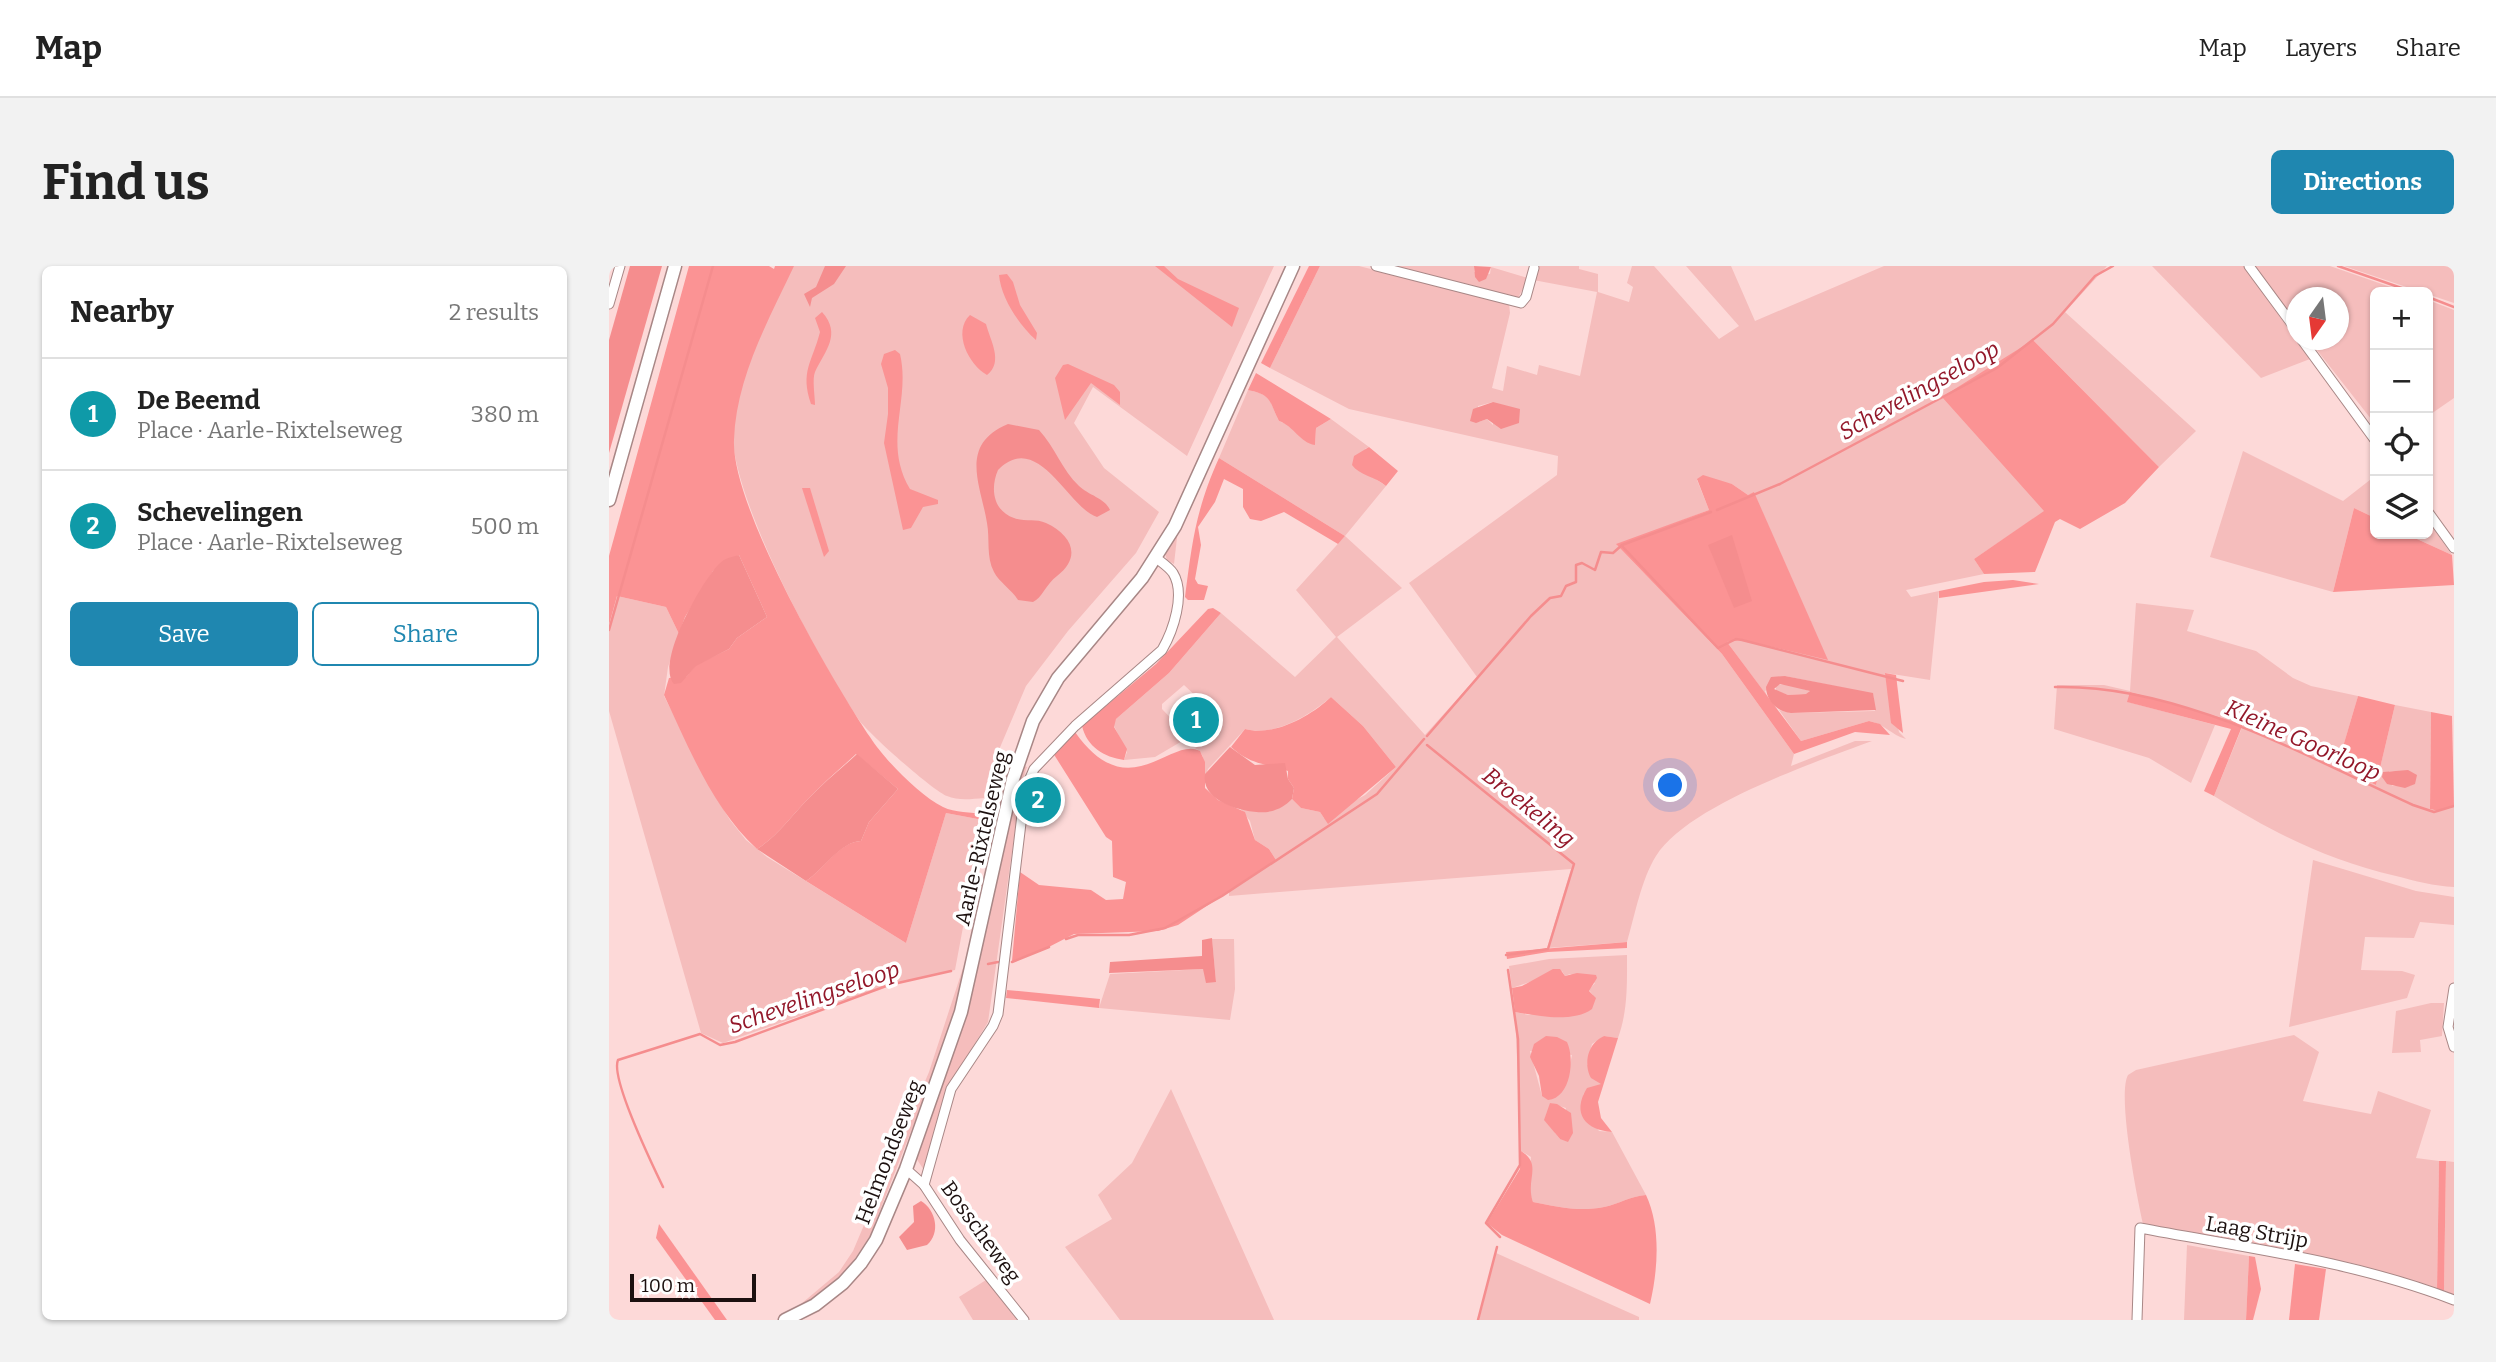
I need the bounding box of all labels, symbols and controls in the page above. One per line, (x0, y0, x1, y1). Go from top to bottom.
text: Map (35, 28, 102, 68)
text: Map (2199, 34, 2247, 62)
text: Layers (2285, 34, 2357, 62)
text: Share (2395, 34, 2461, 62)
button: Directions (2271, 150, 2454, 214)
text: Find us (42, 153, 210, 212)
north arrow (2286, 287, 2349, 350)
map controls (2370, 287, 2433, 539)
button: + (2370, 287, 2433, 350)
text: Nearby (70, 294, 174, 330)
text: 2 results (449, 298, 539, 326)
water label: Schevelingseloop (1834, 334, 2004, 446)
button: − (2370, 350, 2433, 413)
text: De Beemd (137, 385, 260, 416)
text: 1 (88, 400, 98, 428)
text: 380 m (471, 400, 539, 428)
button: locate (2370, 413, 2433, 476)
text: Place · Aarle-Rixtelseweg (137, 416, 403, 444)
button: layers (2370, 476, 2433, 539)
text: Schevelingen (137, 497, 303, 528)
text: 2 (87, 512, 99, 540)
text: 500 m (471, 512, 539, 540)
text: Place · Aarle-Rixtelseweg (137, 528, 403, 556)
button: Save (70, 602, 298, 666)
button: Share (312, 602, 539, 666)
water label: Kleine Goorloop (2221, 693, 2385, 787)
pin: 1 (1173, 694, 1219, 746)
street label: Aarle-Rixtelseweg (949, 748, 1015, 928)
water label: Broekeling (1477, 761, 1581, 853)
your location (1653, 768, 1687, 802)
pin: 2 (1015, 774, 1061, 826)
water label: Schevelingseloop (725, 955, 903, 1039)
street label: Helmondseweg (850, 1076, 929, 1228)
street label: Bosscheweg (935, 1176, 1027, 1288)
street label: Laag Strijp (2204, 1210, 2310, 1254)
scale bar (630, 1271, 756, 1303)
text: 100 m (641, 1274, 695, 1297)

